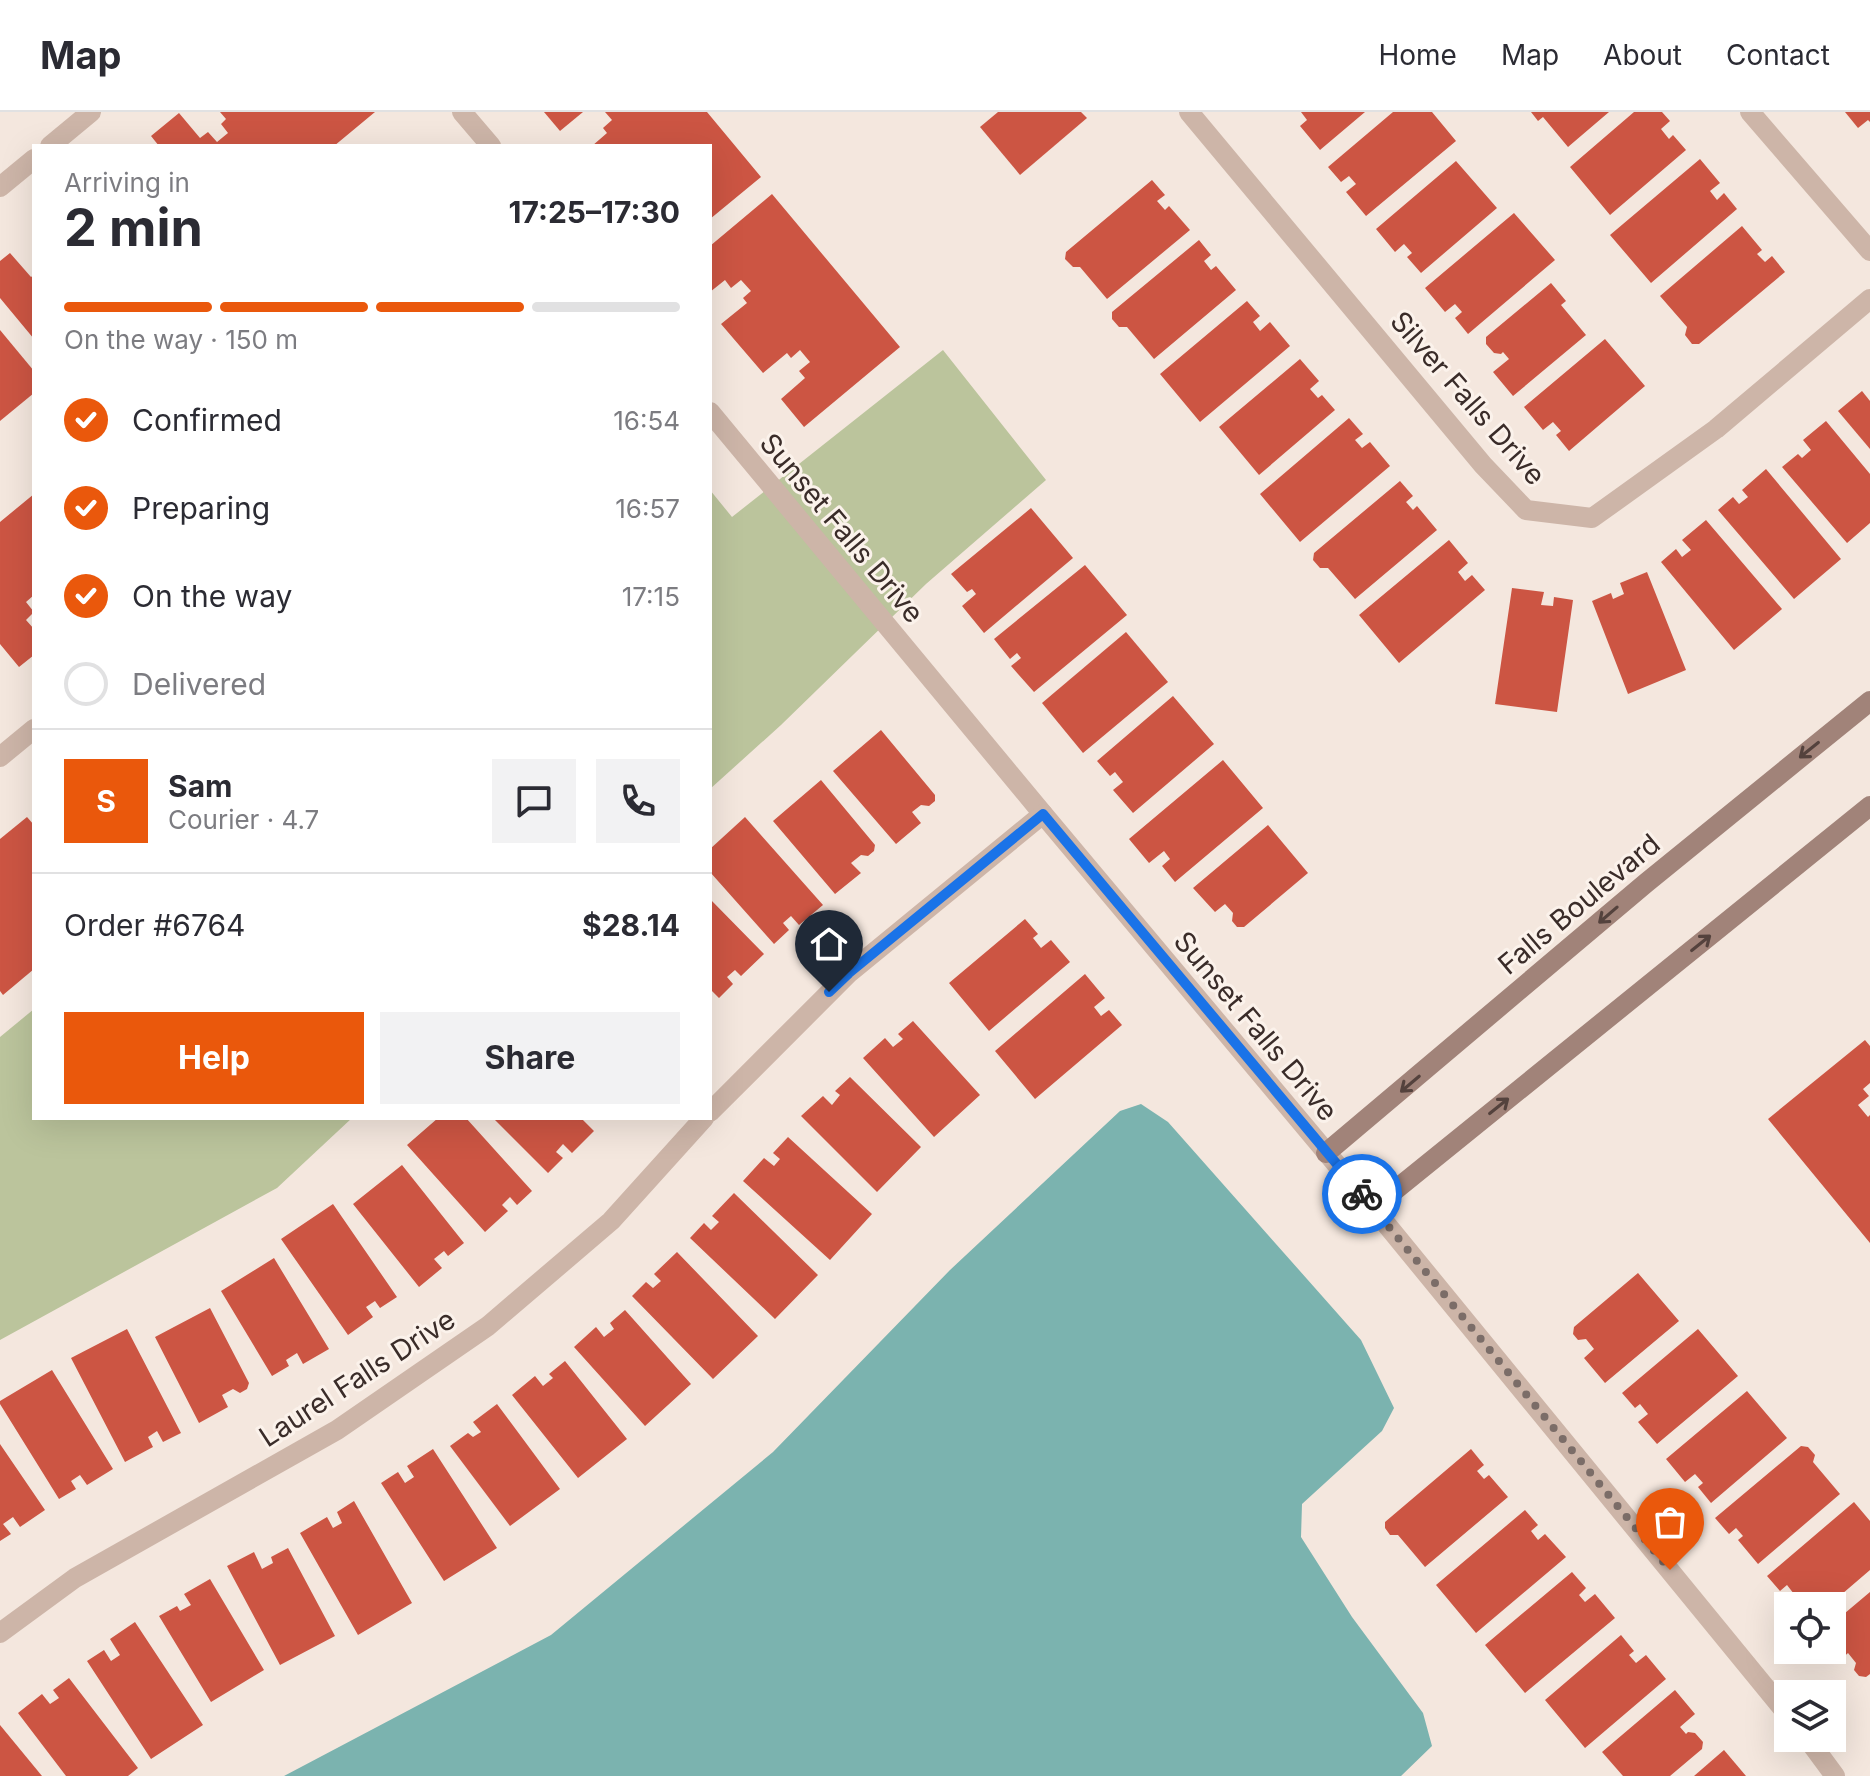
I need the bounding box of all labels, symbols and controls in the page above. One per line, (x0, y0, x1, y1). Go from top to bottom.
text: Map (40, 32, 121, 78)
text: Home (1378, 38, 1457, 72)
text: Map (1501, 38, 1559, 72)
text: About (1603, 38, 1682, 72)
text: Contact (1726, 38, 1830, 72)
text: Arriving in (64, 167, 190, 198)
text: 17:25–17:30 (509, 194, 680, 230)
text: 2 min (64, 196, 203, 259)
street label: Silver Falls Drive (1383, 304, 1553, 492)
text: On the way · 150 m (64, 324, 298, 355)
icon: check (64, 398, 108, 442)
text: Confirmed (132, 402, 282, 438)
text: 16:54 (613, 405, 680, 436)
street label: Sunset Falls Drive (753, 426, 931, 630)
icon: check (64, 486, 108, 530)
text: Preparing (132, 490, 270, 526)
text: 16:57 (615, 493, 680, 524)
icon: check (64, 574, 108, 618)
text: On the way (132, 578, 292, 614)
text: 17:15 (622, 581, 680, 612)
text: Delivered (132, 666, 266, 702)
one-way arrow (1799, 742, 1820, 759)
button: chat (492, 759, 576, 843)
button: phone (596, 759, 680, 843)
text: Sam (168, 768, 232, 804)
text: S (96, 783, 116, 819)
text: Courier · 4.7 (168, 804, 319, 835)
street label: Falls Boulevard (1491, 827, 1667, 981)
one-way arrow (1598, 906, 1619, 924)
text: Order #6764 (64, 907, 245, 943)
text: $28.14 (582, 907, 680, 943)
pin (795, 910, 863, 992)
icon: home (807, 922, 851, 966)
street label: Sunset Falls Drive (1167, 924, 1345, 1128)
one-way arrow (1691, 934, 1712, 952)
button: Help (64, 1012, 364, 1104)
button: Share (380, 1012, 680, 1104)
one-way arrow (1400, 1075, 1421, 1093)
one-way arrow (1488, 1097, 1509, 1115)
courier (1322, 1154, 1402, 1234)
icon: bike (1340, 1172, 1384, 1216)
street label: Laurel Falls Drive (253, 1302, 461, 1454)
pin (1636, 1488, 1704, 1570)
icon: bag (1648, 1500, 1692, 1544)
map controls (1774, 1592, 1846, 1752)
button: locate (1774, 1592, 1846, 1664)
button: layers (1774, 1680, 1846, 1752)

